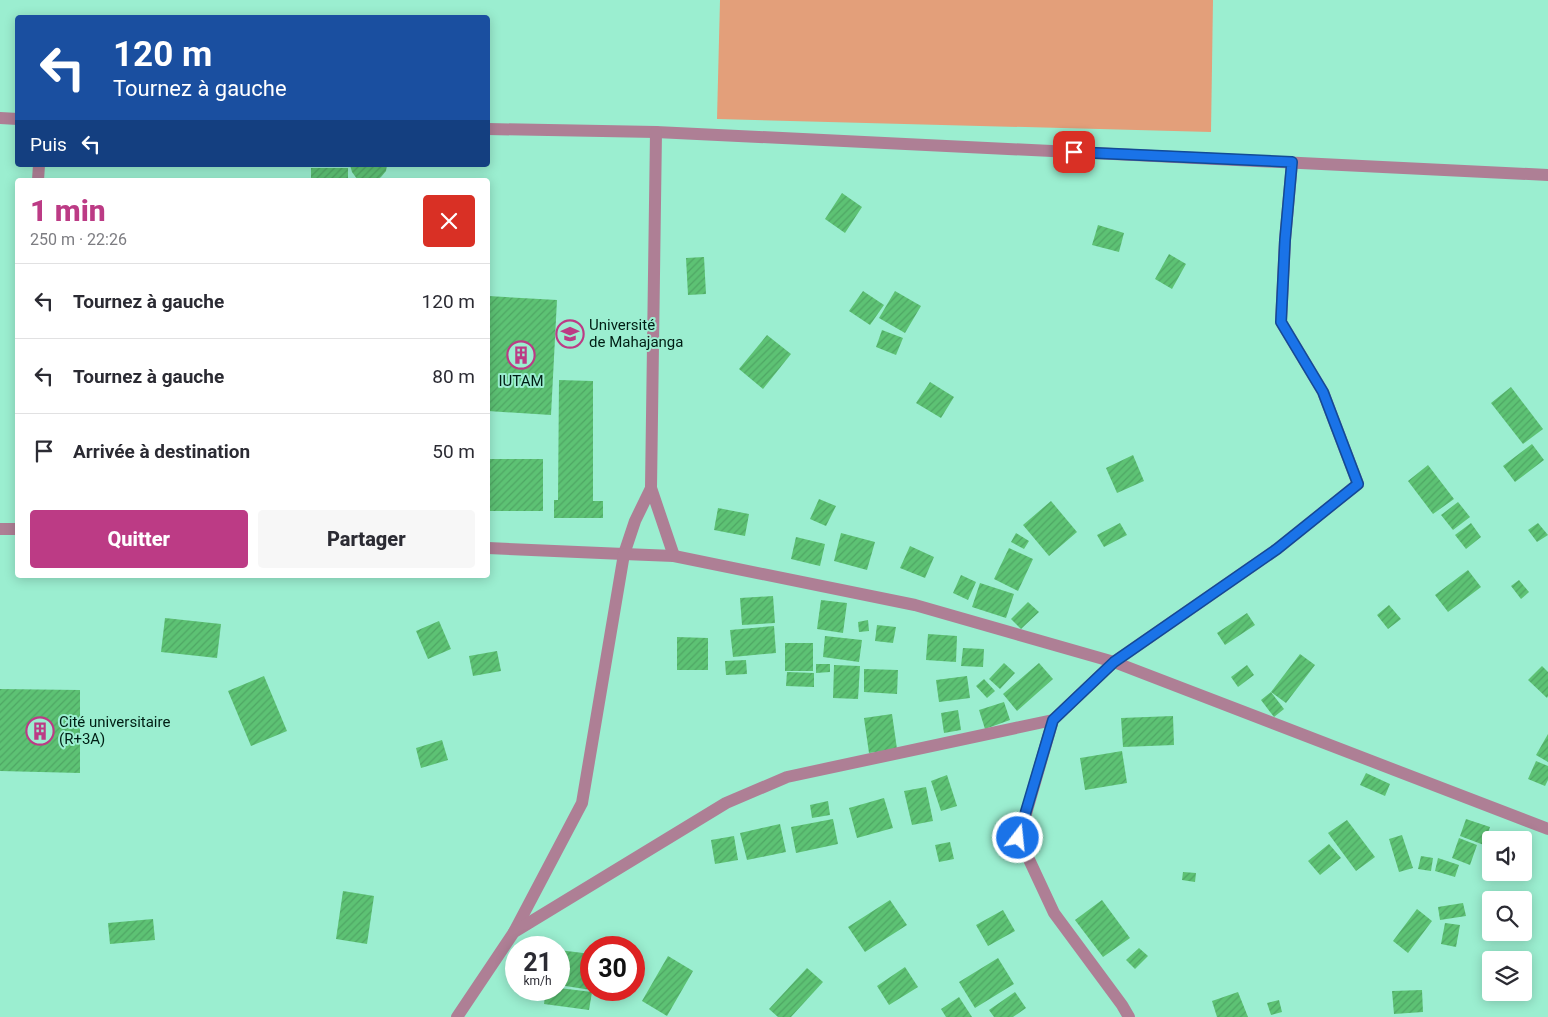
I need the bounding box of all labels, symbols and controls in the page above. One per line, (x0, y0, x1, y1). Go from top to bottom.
text: 120 m (113, 34, 212, 75)
icon: left (30, 35, 95, 100)
text: Tournez à gauche (113, 76, 287, 101)
icon: left (77, 130, 105, 158)
pin (1053, 131, 1095, 173)
text: Puis (30, 133, 67, 156)
icon: arrive (1060, 138, 1088, 166)
text: 1 min (30, 193, 106, 228)
button: close (423, 195, 475, 247)
text: 250 m · 22:26 (30, 230, 127, 249)
icon: left (30, 287, 58, 315)
text: Tournez à gauche (73, 290, 224, 313)
text: 120 m (422, 290, 475, 313)
place label: Université de Mahajanga (589, 316, 683, 351)
school or university icon: Université de Mahajanga (555, 319, 585, 349)
building icon: IUTAM (506, 340, 536, 370)
icon: left (30, 362, 58, 390)
text: Tournez à gauche (73, 365, 224, 388)
text: 80 m (432, 365, 475, 388)
place label: IUTAM (498, 372, 544, 390)
icon: arrive (30, 437, 58, 465)
text: Arrivée à destination (73, 440, 250, 463)
text: 50 m (432, 440, 475, 463)
button: Quitter (30, 510, 248, 568)
button: Partager (258, 510, 475, 568)
place label: Cité universitaire (R+3A) (59, 713, 170, 748)
building icon: Cité universitaire (R+3A) (25, 716, 55, 746)
position arrow (991, 811, 1043, 863)
map controls (1482, 831, 1532, 1001)
button: sound (1482, 831, 1532, 881)
button: search (1482, 891, 1532, 941)
speed limit sign: 30 (580, 936, 645, 1001)
text: 21 (523, 948, 552, 977)
button: layers (1482, 951, 1532, 1001)
text: km/h (523, 974, 552, 988)

